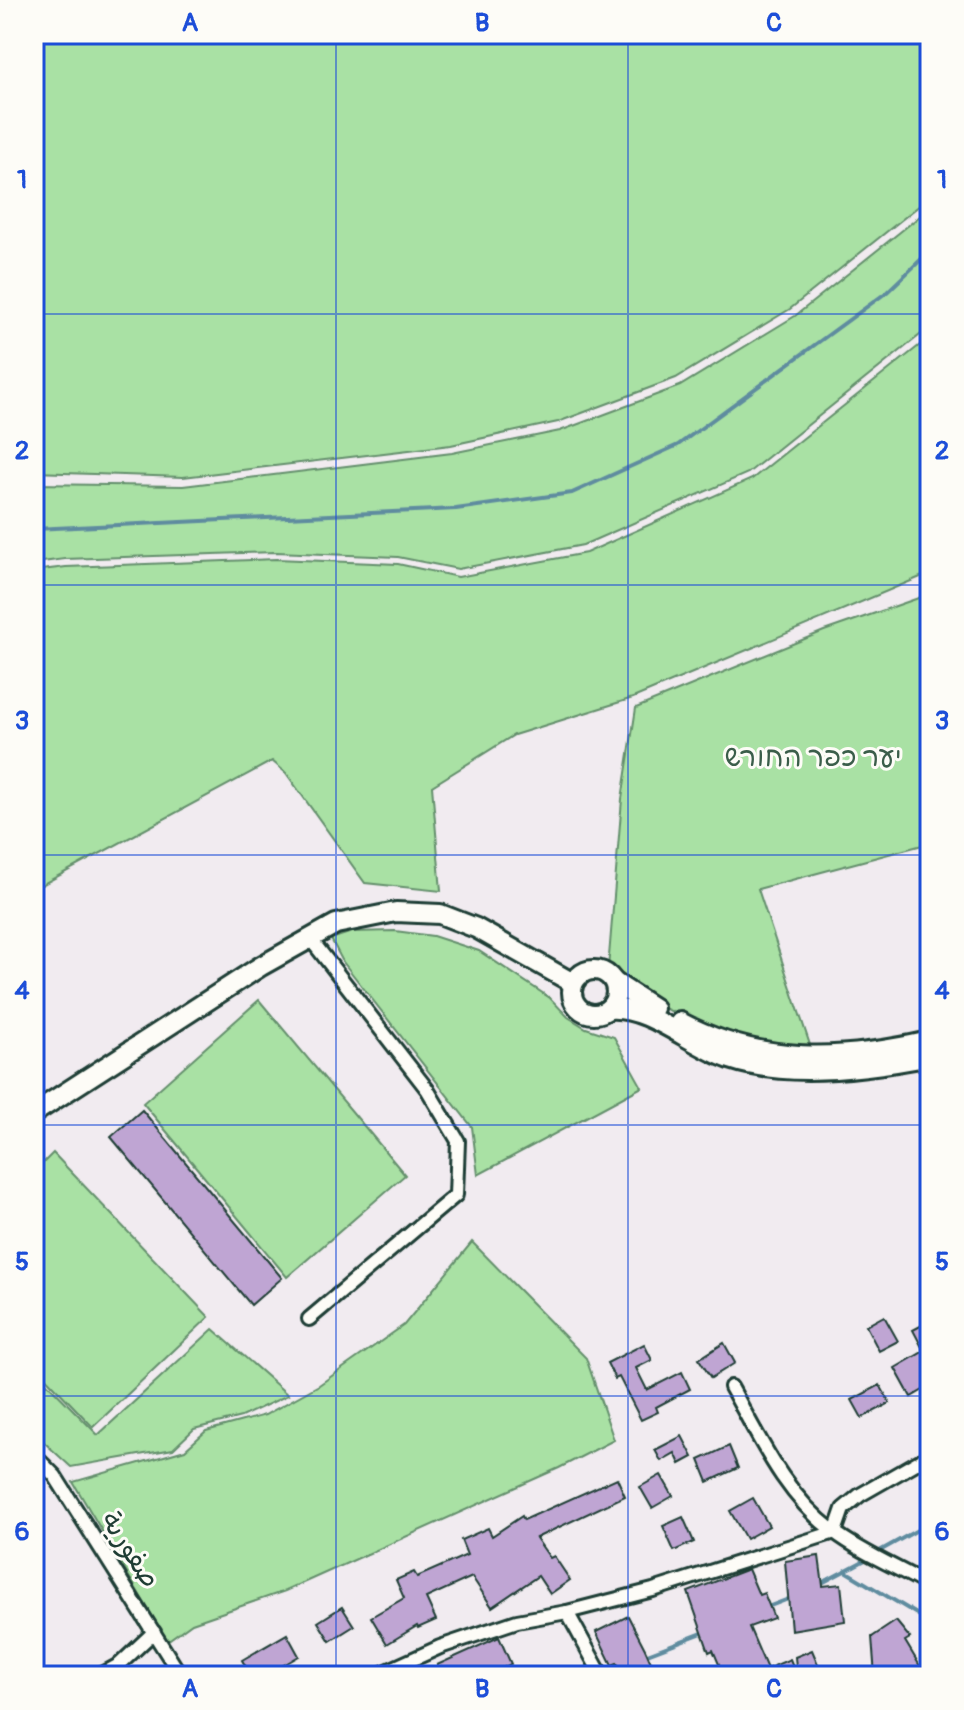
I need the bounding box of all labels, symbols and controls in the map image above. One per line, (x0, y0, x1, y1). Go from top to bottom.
text: A (182, 7, 199, 39)
text: B (475, 7, 489, 39)
text: C (766, 7, 782, 39)
text: 1 (17, 164, 27, 196)
text: 1 (937, 164, 947, 196)
text: 2 (15, 435, 29, 467)
text: 2 (935, 435, 949, 467)
text: 3 (15, 705, 29, 737)
text: 3 (935, 705, 949, 737)
park label: יער כפר החורש (724, 740, 902, 775)
text: 4 (14, 975, 30, 1007)
text: 4 (934, 975, 950, 1007)
text: 5 (15, 1246, 29, 1278)
text: 5 (935, 1246, 949, 1278)
street label: صفورية (92, 1505, 168, 1595)
text: 6 (14, 1516, 30, 1548)
text: 6 (934, 1516, 950, 1548)
text: A (182, 1673, 199, 1705)
text: B (475, 1673, 489, 1705)
text: C (766, 1673, 782, 1705)

